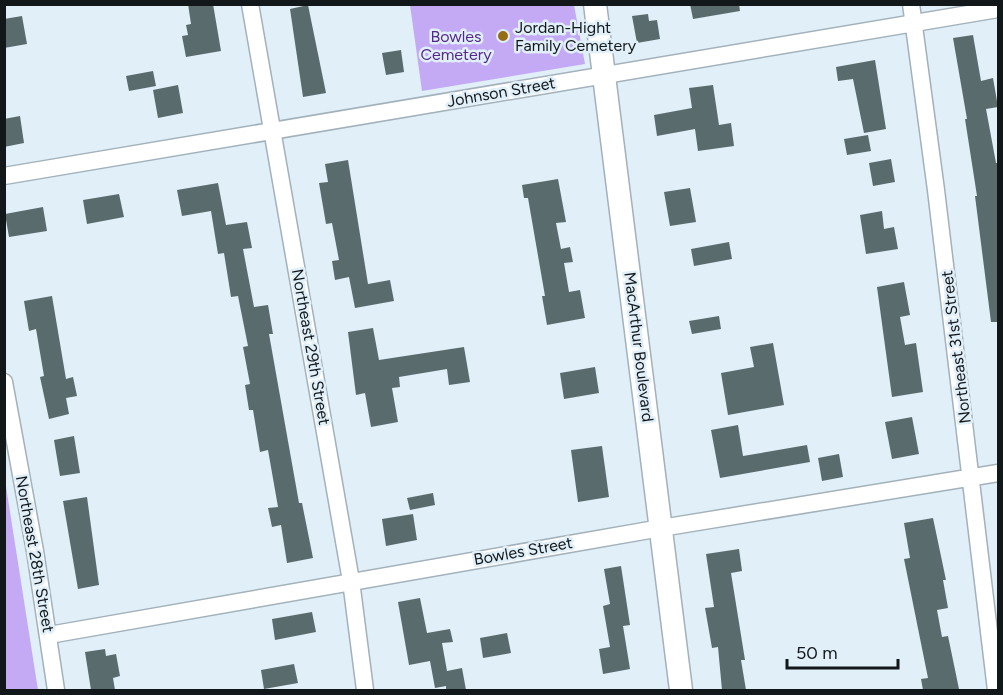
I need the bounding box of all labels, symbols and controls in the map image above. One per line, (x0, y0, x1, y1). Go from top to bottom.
place label: Jordan-Hight Family Cemetery (515, 18, 637, 55)
park label: Bowles Cemetery (420, 27, 492, 64)
marker: Jordan-Hight Family Cemetery (496, 29, 510, 43)
street label: Johnson Street (445, 73, 557, 111)
street label: Northeast 29th Street (288, 267, 334, 427)
street label: Northeast 31st Street (937, 269, 975, 425)
street label: MacArthur Boulevard (620, 271, 658, 423)
street label: Northeast 28th Street (12, 474, 58, 634)
street label: Bowles Street (472, 533, 574, 569)
scale bar (787, 632, 898, 670)
text: 50 m (796, 642, 838, 664)

